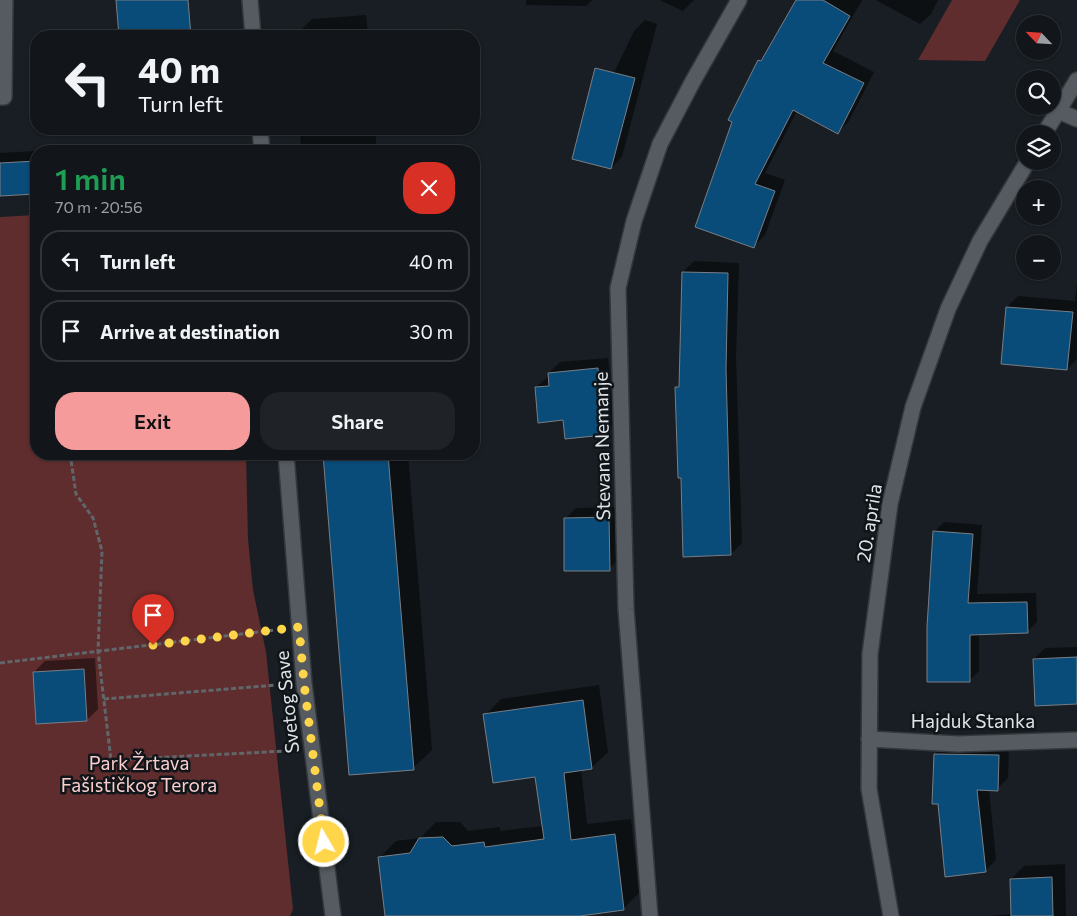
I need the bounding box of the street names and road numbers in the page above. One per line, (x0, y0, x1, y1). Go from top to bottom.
street label: Stevana Nemanje (589, 371, 614, 521)
street label: 20. aprila (851, 482, 886, 564)
street label: Svetog Save (270, 650, 303, 755)
street label: Hajduk Stanka (911, 709, 1035, 732)

